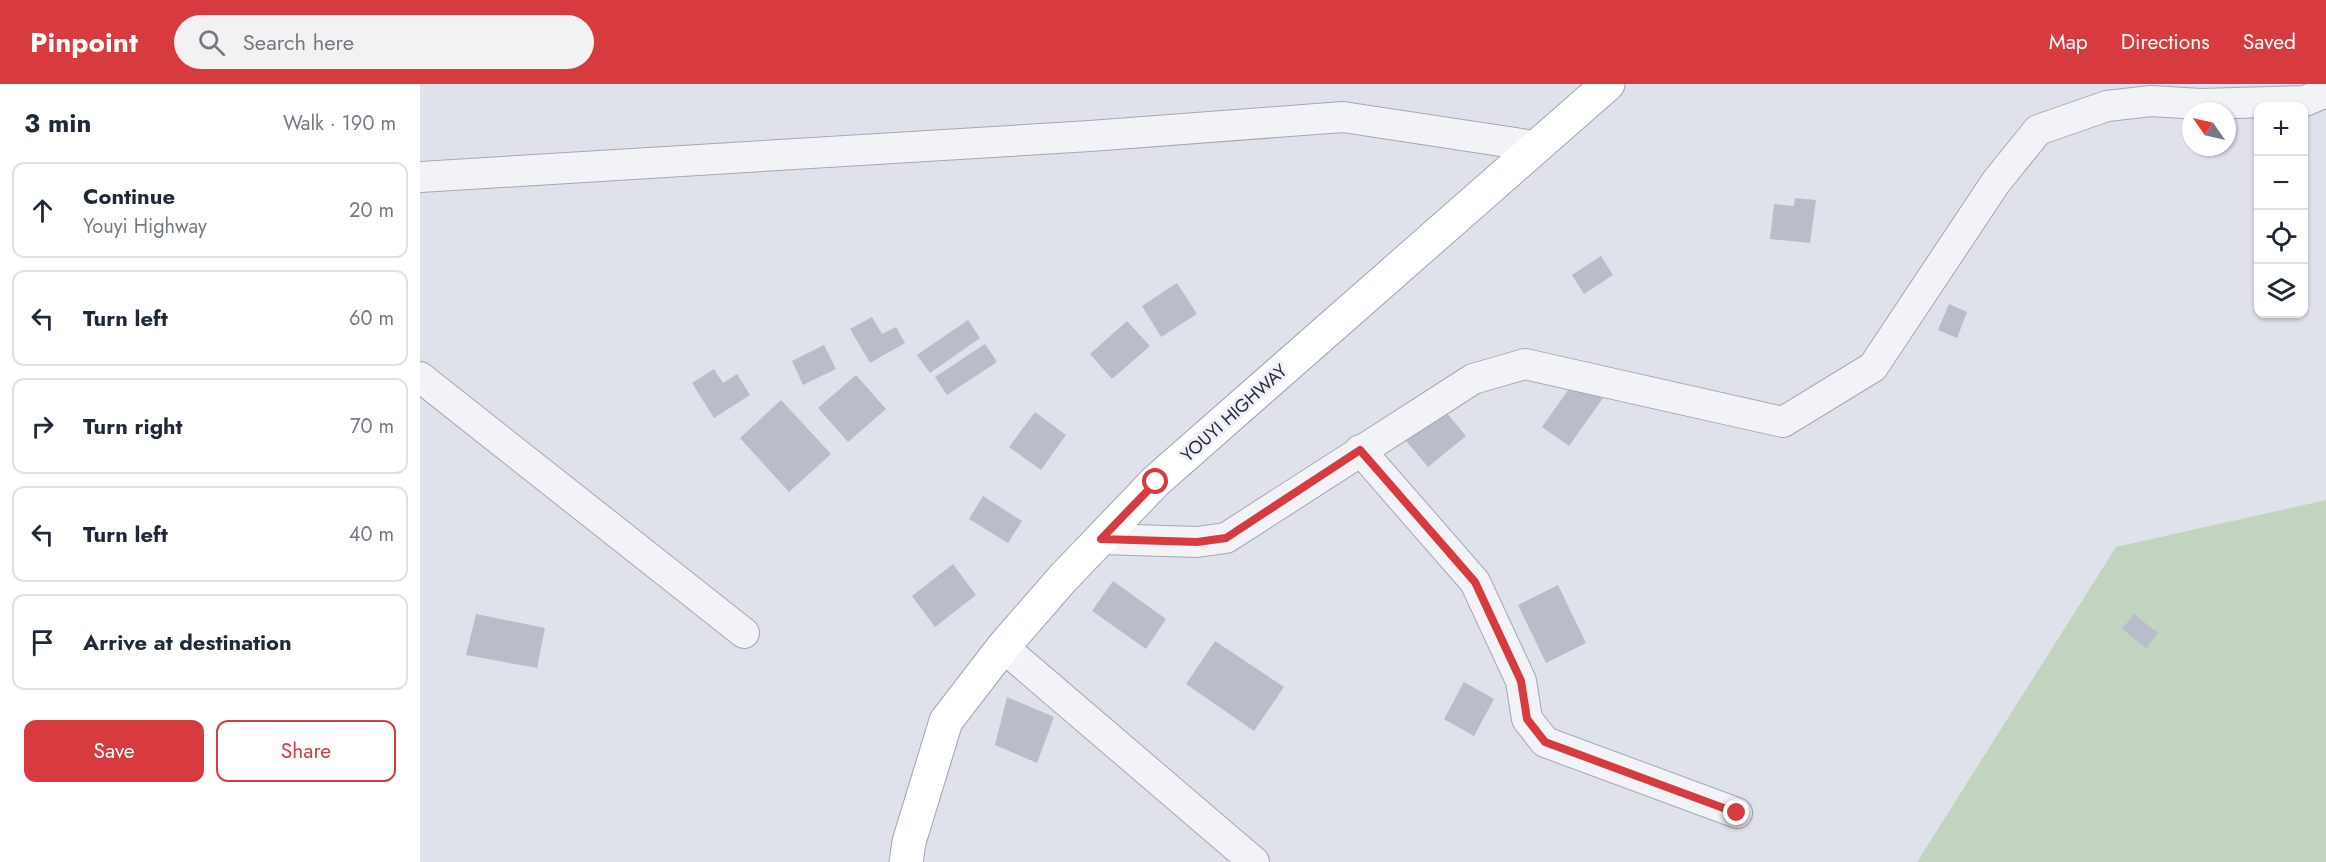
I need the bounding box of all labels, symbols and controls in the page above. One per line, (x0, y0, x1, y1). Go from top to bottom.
search box (174, 15, 594, 69)
text: Pinpoint (30, 22, 138, 63)
icon: search (195, 26, 228, 59)
text: Search here (243, 26, 354, 58)
text: Map (2049, 27, 2088, 57)
text: Directions (2121, 27, 2210, 57)
text: Saved (2243, 27, 2296, 57)
north arrow (2182, 102, 2236, 156)
map controls (2254, 102, 2308, 318)
button: + (2254, 102, 2308, 156)
text: 3 min (24, 104, 91, 142)
text: Walk · 190 m (283, 109, 396, 138)
button: − (2254, 156, 2308, 210)
text: Continue (83, 180, 175, 212)
icon: ahead (26, 194, 59, 227)
text: 20 m (349, 196, 394, 225)
button: locate (2254, 210, 2308, 264)
text: Youyi Highway (83, 212, 207, 241)
button: layers (2254, 264, 2308, 318)
icon: left (26, 302, 59, 335)
text: Turn left (83, 302, 168, 334)
text: 60 m (349, 304, 394, 333)
street label: YOUYI HIGHWAY (1175, 357, 1294, 468)
icon: right (26, 410, 59, 443)
text: Turn right (83, 410, 183, 442)
text: 70 m (350, 412, 394, 441)
route start (1142, 468, 1168, 494)
icon: left (26, 518, 59, 551)
text: Turn left (83, 518, 168, 550)
text: 40 m (349, 520, 394, 549)
icon: arrive (26, 626, 59, 659)
text: Arrive at destination (83, 626, 292, 658)
button: Save (24, 720, 204, 782)
button: Share (216, 720, 396, 782)
route end (1723, 799, 1749, 825)

